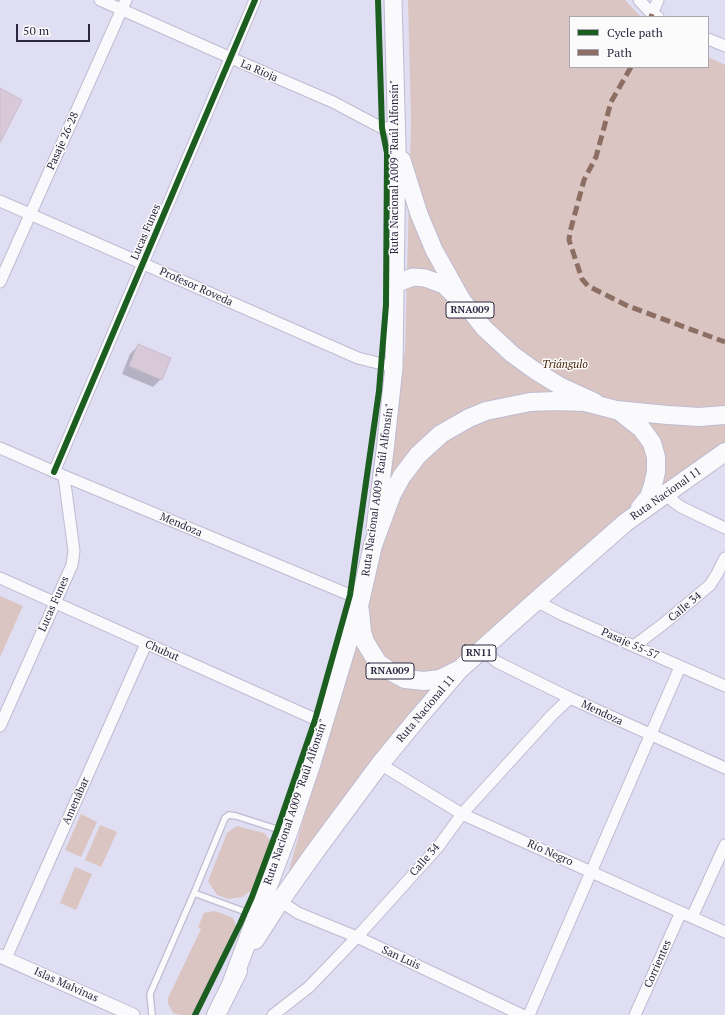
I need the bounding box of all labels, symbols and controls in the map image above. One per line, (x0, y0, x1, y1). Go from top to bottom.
scale bar (18, 16, 92, 42)
legend (569, 16, 709, 68)
text: 50 m (23, 23, 49, 38)
text: Cycle path (607, 25, 663, 40)
text: Path (607, 45, 632, 60)
street label: La Rioja (238, 57, 280, 85)
street label: Ruta Nacional A009 "Raúl Alfonsín" (388, 80, 402, 254)
street label: Pasaje 26-28 (44, 110, 82, 172)
street label: Lucas Funes (128, 202, 164, 262)
street label: Profesor Roveda (157, 265, 235, 309)
road number: RNA009 (446, 302, 494, 318)
park label: Triángulo (542, 358, 588, 372)
street label: Ruta Nacional A009 "Raúl Alfonsín" (359, 403, 397, 577)
street label: Ruta Nacional 11 (628, 465, 704, 523)
street label: Mendoza (158, 510, 204, 540)
street label: Lucas Funes (36, 574, 72, 634)
street label: Calle 34 (666, 589, 704, 625)
street label: Pasaje 55-57 (599, 625, 661, 663)
street label: Chubut (143, 638, 181, 664)
road number: RN11 (462, 645, 496, 661)
road number: RNA009 (366, 663, 414, 679)
street label: Ruta Nacional 11 (394, 673, 458, 745)
street label: Mendoza (579, 698, 625, 728)
street label: Ruta Nacional A009 "Raúl Alfonsín" (261, 717, 331, 887)
street label: Amenábar (60, 775, 92, 827)
street label: Río Negro (525, 837, 575, 869)
street label: Calle 34 (407, 841, 443, 879)
street label: Corrientes (642, 938, 674, 990)
street label: San Luis (380, 943, 422, 973)
street label: Islas Malvinas (32, 965, 100, 1005)

